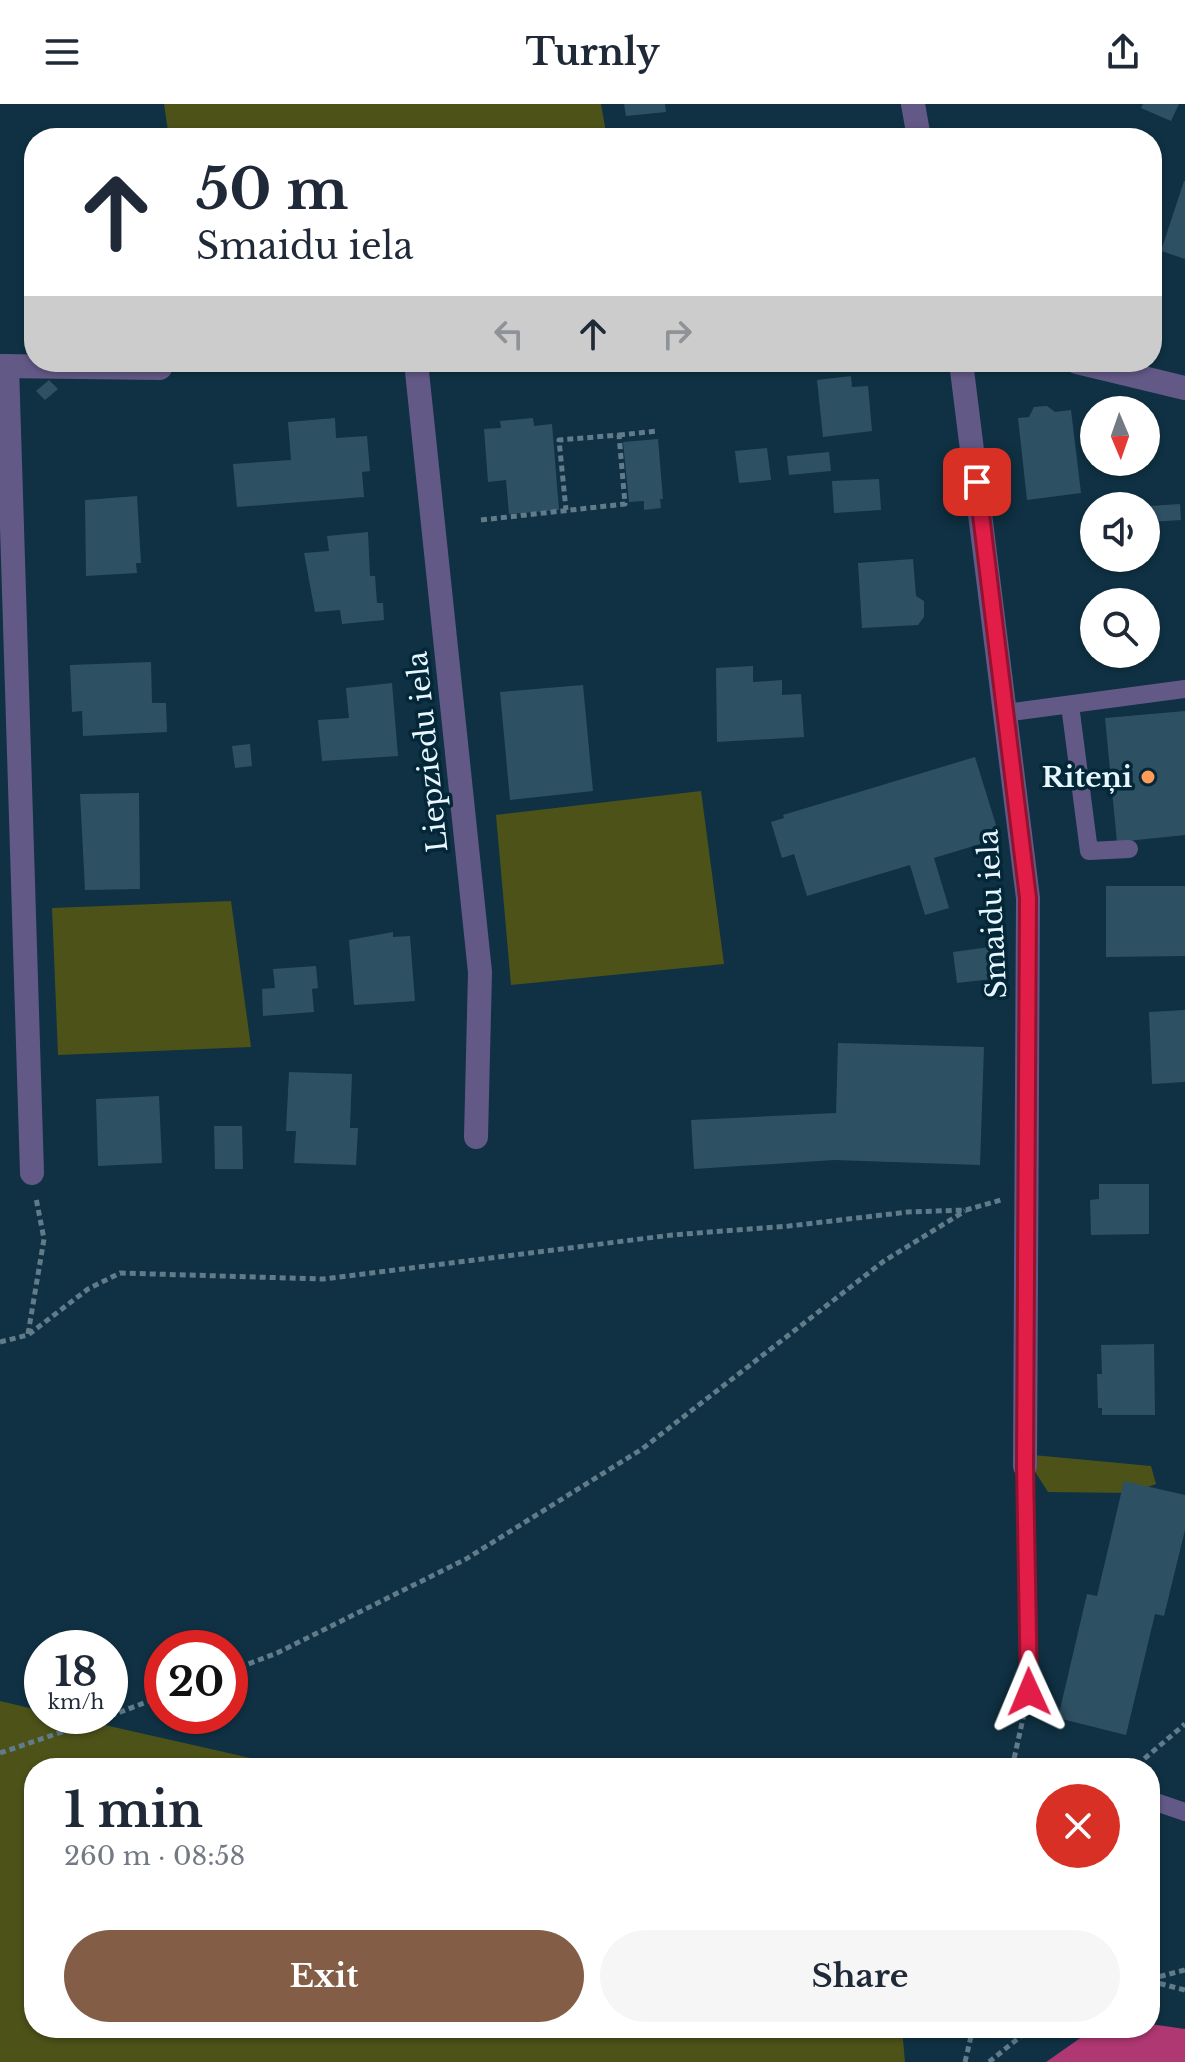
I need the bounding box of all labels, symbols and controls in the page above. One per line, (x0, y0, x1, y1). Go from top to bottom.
icon: menu (40, 30, 84, 74)
text: Turnly (526, 30, 659, 75)
icon: share (1101, 30, 1145, 74)
text: 50 m (196, 155, 348, 224)
icon: ahead (64, 160, 168, 264)
text: Smaidu iela (196, 224, 413, 269)
icon: left (487, 312, 531, 356)
icon: ahead (571, 312, 615, 356)
icon: right (655, 312, 699, 356)
north arrow (1080, 396, 1160, 476)
map controls (1080, 396, 1160, 668)
pin (943, 448, 1011, 516)
icon: arrive (955, 460, 999, 504)
button: sound (1080, 492, 1160, 572)
button: search (1080, 588, 1160, 668)
street label: Liepziedu iela (399, 649, 455, 854)
place label: Riteņi (1042, 760, 1132, 795)
marker: Riteņi (1139, 768, 1157, 786)
street label: Smaidu iela (971, 828, 1014, 999)
speed limit sign: 20 (144, 1630, 248, 1734)
text: 18 (55, 1647, 97, 1697)
position arrow (987, 1650, 1071, 1734)
text: km/h (48, 1690, 104, 1714)
text: 1 min (64, 1780, 203, 1840)
button: close (1036, 1784, 1120, 1868)
text: 260 m · 08:58 (64, 1840, 245, 1872)
button: Exit (64, 1930, 584, 2022)
button: Share (600, 1930, 1120, 2022)

